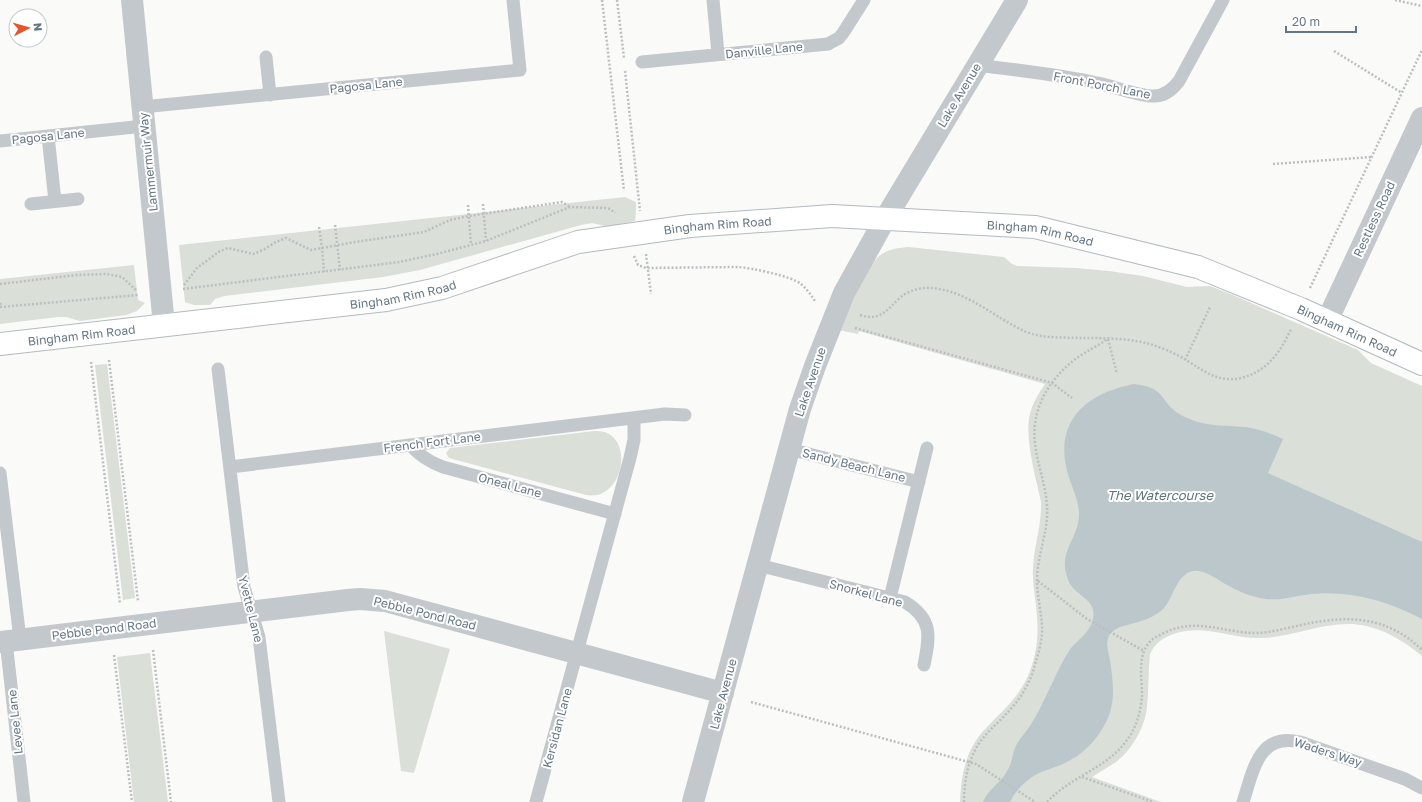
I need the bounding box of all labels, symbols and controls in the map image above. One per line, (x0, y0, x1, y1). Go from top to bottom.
north arrow (8, 8, 48, 48)
scale bar (1286, 8, 1356, 34)
text: 20 m (1292, 14, 1320, 29)
text: N (32, 22, 45, 32)
street label: Danville Lane (724, 38, 804, 62)
street label: Lake Avenue (934, 60, 984, 130)
street label: Front Porch Lane (1052, 68, 1152, 102)
street label: Pagosa Lane (329, 74, 403, 96)
street label: Lammermuir Way (135, 111, 161, 212)
street label: Pagosa Lane (11, 125, 85, 147)
street label: Restless Road (1350, 179, 1398, 259)
street label: Bingham Rim Road (663, 213, 772, 237)
street label: Bingham Rim Road (986, 217, 1095, 249)
street label: Bingham Rim Road (349, 276, 458, 312)
street label: Bingham Rim Road (1295, 301, 1400, 359)
street label: Bingham Rim Road (27, 321, 136, 348)
street label: Lake Avenue (791, 345, 829, 419)
street label: French Fort Lane (382, 429, 482, 455)
street label: Sandy Beach Lane (801, 445, 907, 485)
street label: Oneal Lane (477, 469, 543, 501)
water label: The Watercourse (1107, 487, 1214, 503)
street label: Yvette Lane (235, 574, 267, 644)
street label: Snorkel Lane (828, 576, 904, 610)
street label: Pebble Pond Road (372, 593, 478, 633)
street label: Pebble Pond Road (51, 615, 157, 643)
street label: Lake Avenue (706, 657, 740, 731)
street label: Kersidan Lane (539, 686, 575, 769)
street label: Levee Lane (4, 689, 26, 755)
street label: Waders Way (1292, 734, 1364, 770)

